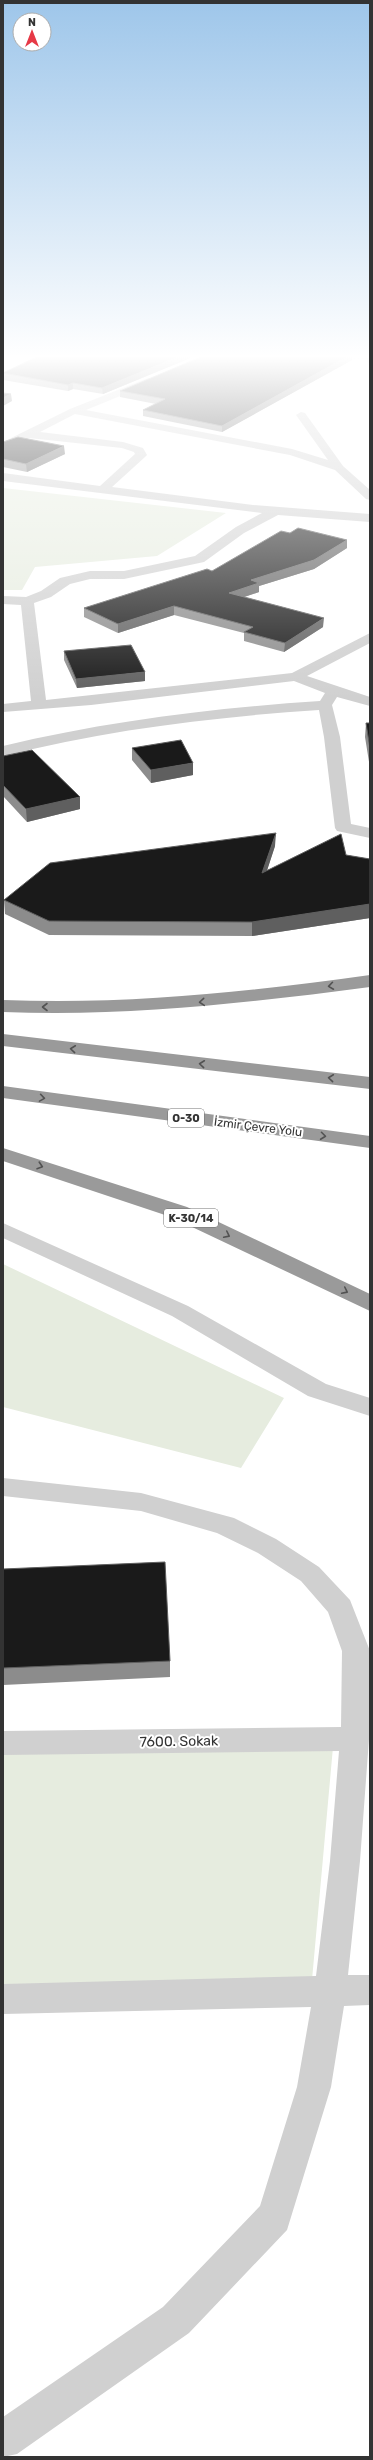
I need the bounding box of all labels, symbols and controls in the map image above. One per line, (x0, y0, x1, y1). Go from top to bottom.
north arrow (12, 12, 52, 52)
text: N (28, 16, 36, 29)
one-way arrow (328, 981, 334, 990)
one-way arrow (199, 997, 205, 1006)
one-way arrow (42, 1003, 48, 1011)
one-way arrow (70, 1045, 76, 1054)
one-way arrow (199, 1060, 205, 1069)
one-way arrow (328, 1074, 334, 1083)
one-way arrow (38, 1093, 45, 1102)
road number: O-30 (168, 1109, 204, 1127)
street label: İzmir Çevre Yolu (213, 1115, 303, 1139)
one-way arrow (320, 1131, 326, 1140)
one-way arrow (37, 1161, 44, 1170)
road number: K-30/14 (164, 1209, 218, 1227)
one-way arrow (223, 1230, 231, 1238)
one-way arrow (340, 1286, 348, 1294)
street label: 7600. Sokak (140, 1732, 219, 1751)

